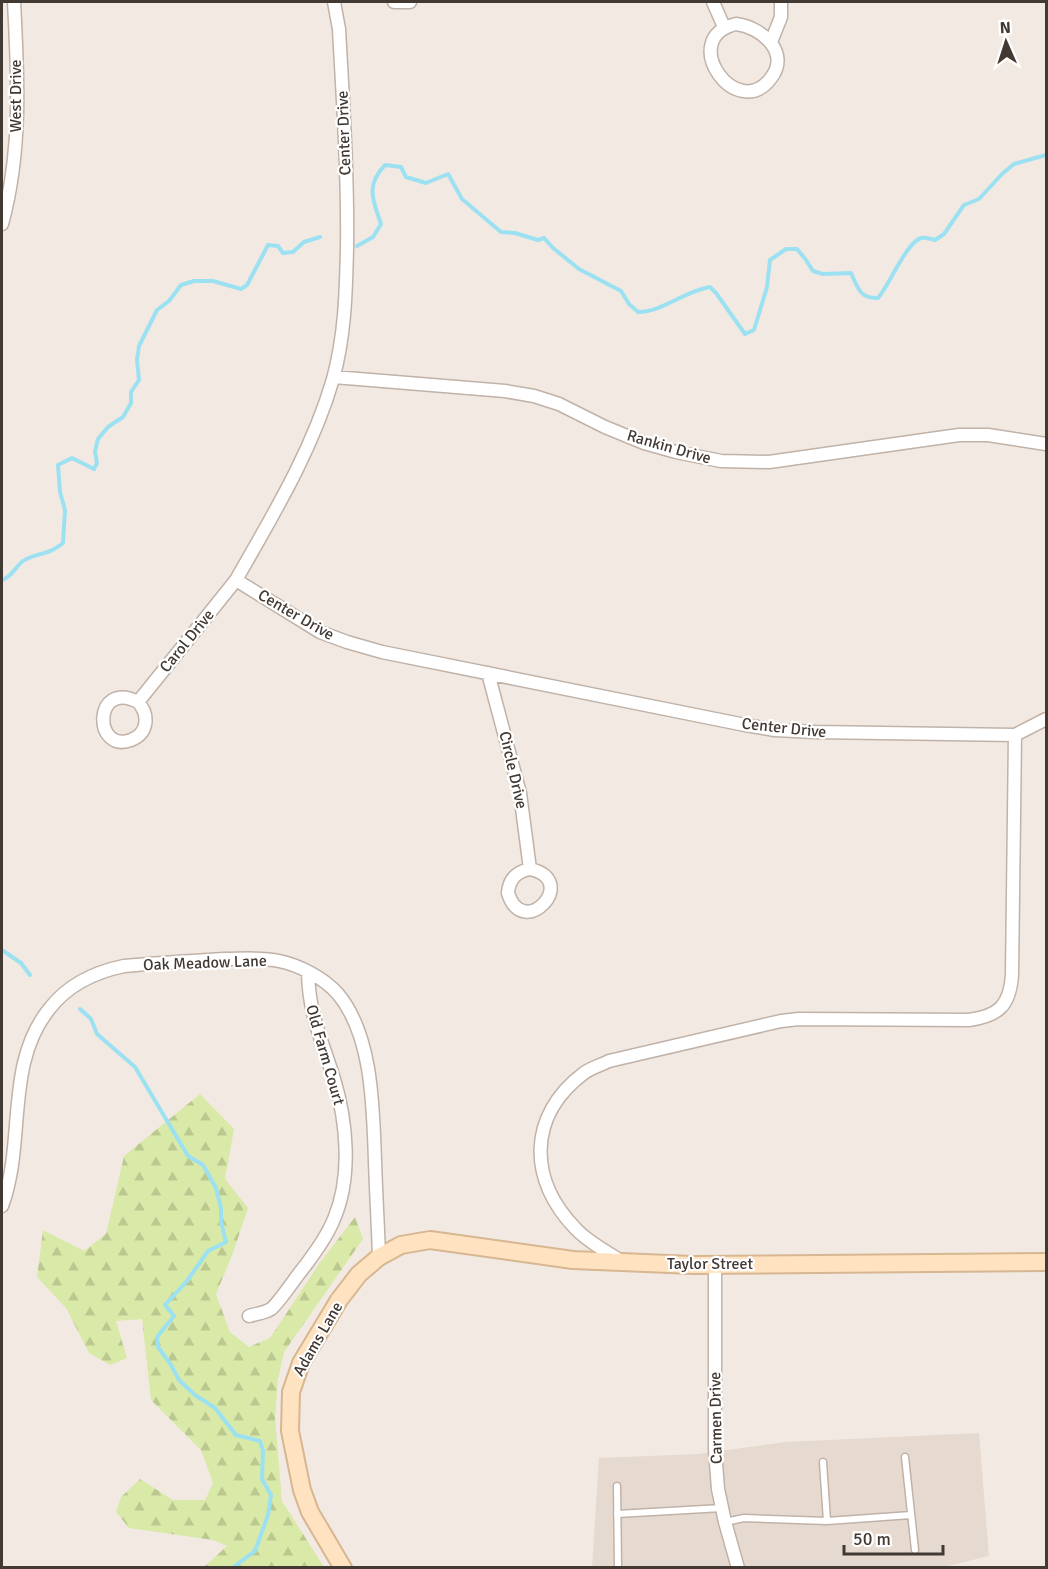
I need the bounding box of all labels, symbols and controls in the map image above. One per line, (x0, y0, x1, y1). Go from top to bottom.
north arrow (976, 12, 1036, 72)
text: N (999, 18, 1011, 38)
street label: West Drive (6, 60, 26, 132)
street label: Center Drive (333, 90, 355, 176)
street label: Rankin Drive (625, 425, 713, 469)
street label: Center Drive (254, 585, 338, 645)
street label: Carol Drive (155, 605, 219, 677)
street label: Center Drive (741, 714, 827, 742)
street label: Circle Drive (494, 729, 532, 811)
street label: Oak Meadow Lane (143, 951, 267, 975)
street label: Old Farm Court (301, 1002, 349, 1108)
street label: Taylor Street (667, 1254, 753, 1274)
street label: Adams Lane (289, 1298, 347, 1380)
street label: Carmen Drive (705, 1372, 727, 1464)
scale bar (844, 1518, 943, 1556)
text: 50 m (853, 1528, 891, 1550)

